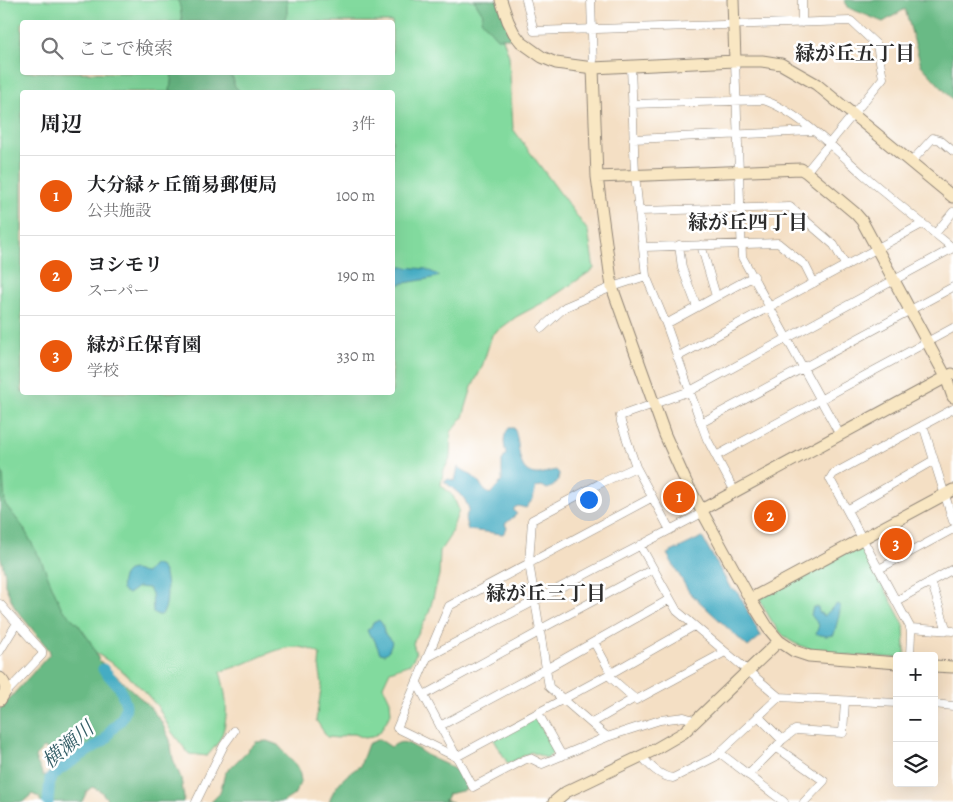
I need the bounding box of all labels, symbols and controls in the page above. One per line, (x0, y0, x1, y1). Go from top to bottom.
search box (20, 20, 395, 75)
icon: search (38, 34, 66, 62)
text: ここで検索 (78, 36, 173, 62)
district label: 緑が丘五丁目 (795, 40, 915, 67)
text: 周辺 (40, 110, 82, 138)
text: 3件 (352, 113, 375, 135)
text: 大分緑ヶ丘簡易郵便局 (87, 172, 277, 198)
text: 1 (53, 185, 59, 207)
text: 100 m (336, 185, 375, 207)
text: 公共施設 (87, 200, 151, 222)
district label: 緑が丘四丁目 (688, 209, 808, 236)
text: ヨシモリ (87, 252, 163, 278)
text: 2 (52, 265, 60, 287)
text: 190 m (337, 265, 375, 287)
text: スーパー (87, 280, 149, 302)
text: 緑が丘保育園 (87, 332, 201, 358)
text: 3 (53, 345, 59, 367)
text: 330 m (337, 345, 375, 367)
text: 学校 (87, 360, 119, 382)
pin: 1 (663, 478, 695, 516)
your location (576, 487, 602, 513)
pin: 2 (754, 497, 786, 535)
pin: 3 (880, 525, 912, 563)
district label: 緑が丘三丁目 (486, 580, 606, 607)
map controls (893, 652, 938, 787)
button: + (893, 652, 938, 697)
button: − (893, 697, 938, 742)
water label: 横瀬川 (36, 714, 101, 775)
button: layers (893, 742, 938, 787)

